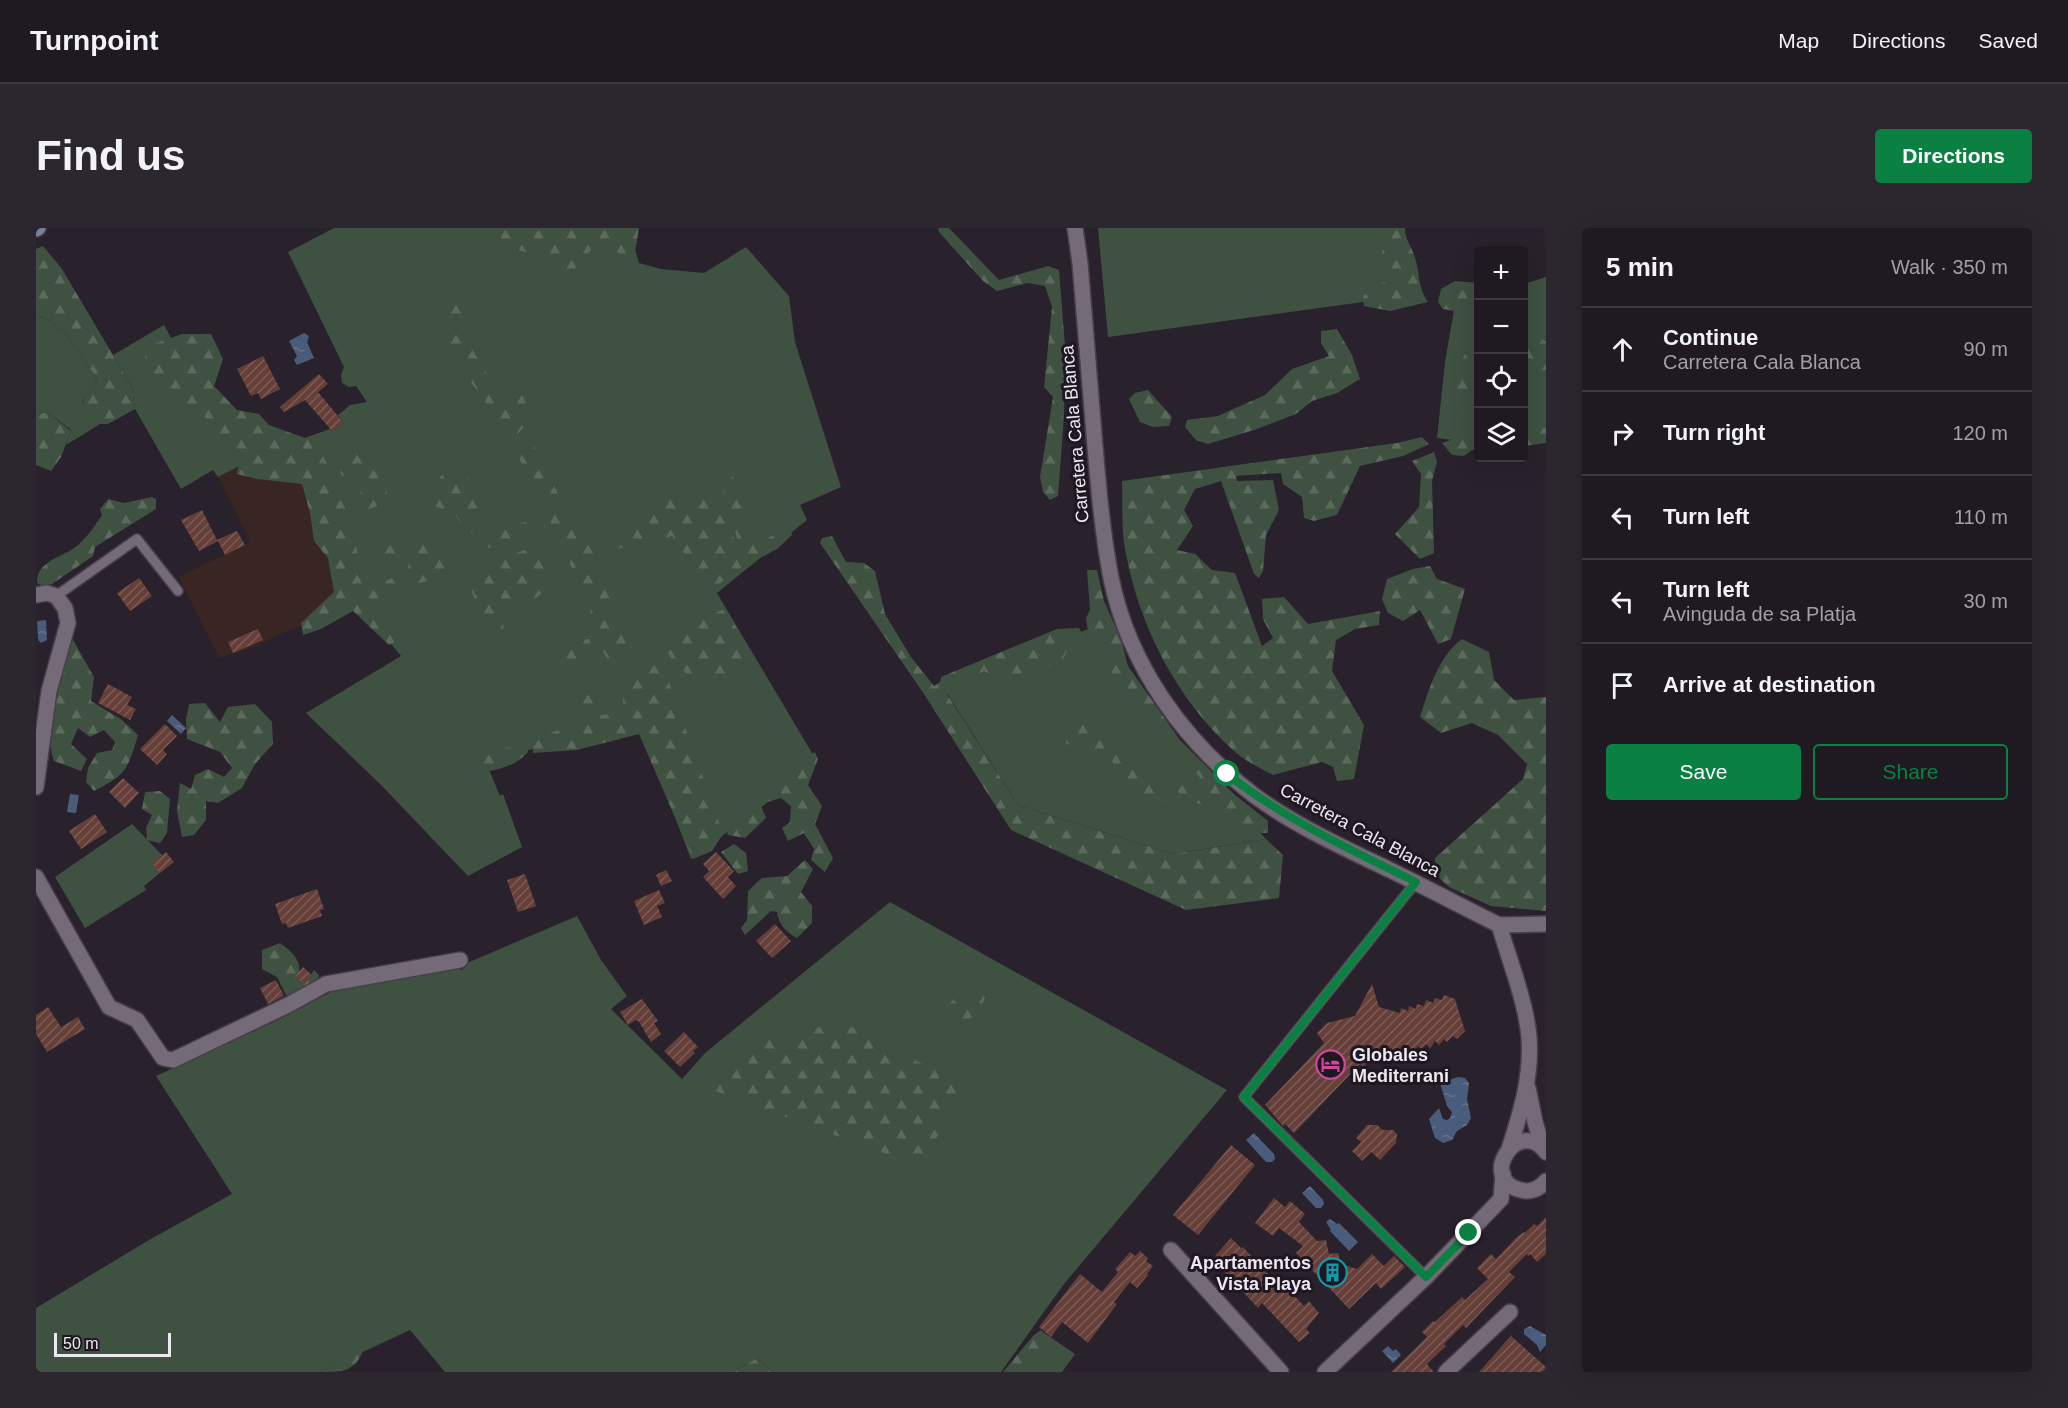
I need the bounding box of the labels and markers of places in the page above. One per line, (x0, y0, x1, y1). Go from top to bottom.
place label: Globales Mediterrani (1352, 1045, 1449, 1086)
hotel icon: Globales Mediterrani (1315, 1049, 1347, 1081)
place label: Apartamentos Vista Playa (1190, 1253, 1312, 1294)
building icon: Apartamentos Vista Playa (1316, 1257, 1348, 1289)

